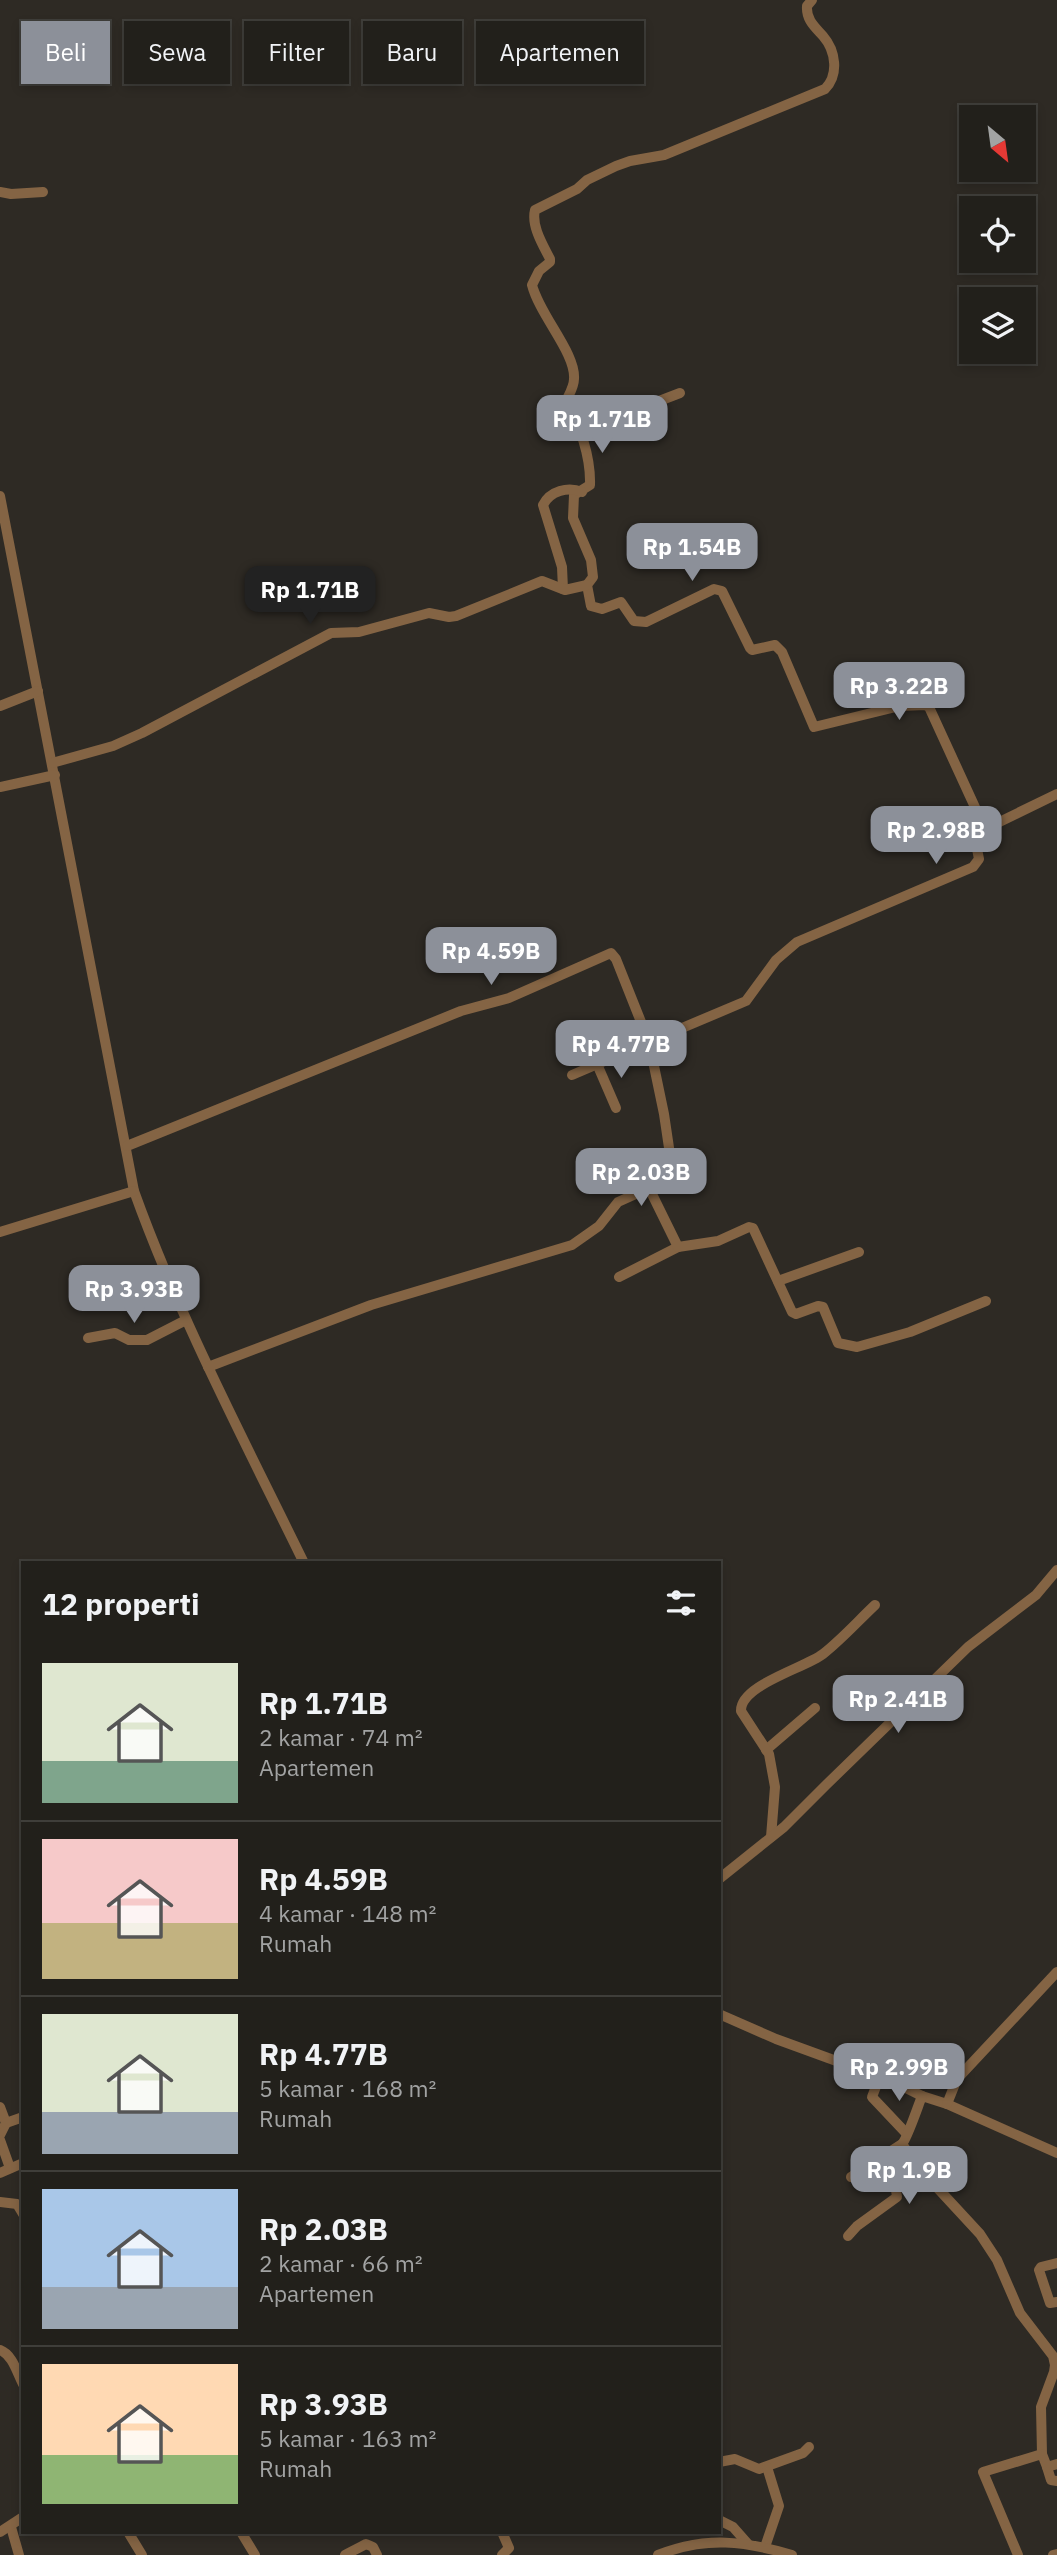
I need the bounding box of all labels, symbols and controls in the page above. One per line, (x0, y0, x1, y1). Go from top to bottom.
chip: Beli (21, 21, 110, 84)
chip: Sewa (124, 21, 230, 84)
chip: Filter (244, 21, 349, 84)
chip: Baru (363, 21, 462, 84)
chip: Apartemen (476, 21, 644, 84)
north arrow (959, 105, 1036, 182)
map controls (959, 105, 1036, 364)
button: locate (959, 196, 1036, 273)
button: layers (959, 287, 1036, 364)
pin: Rp 1.71B (530, 396, 674, 455)
text: Rp 1.71B (553, 403, 651, 433)
pin: Rp 1.54B (620, 524, 764, 583)
text: Rp 1.54B (643, 531, 741, 561)
pin: Rp 1.71B (238, 566, 382, 626)
text: Rp 1.71B (261, 574, 359, 604)
pin: Rp 3.22B (827, 662, 971, 722)
text: Rp 3.22B (850, 670, 948, 700)
pin: Rp 2.98B (864, 806, 1008, 866)
text: Rp 2.98B (887, 814, 985, 844)
pin: Rp 4.59B (419, 928, 563, 987)
text: Rp 4.59B (442, 935, 540, 965)
pin: Rp 4.77B (549, 1020, 693, 1080)
text: Rp 4.77B (572, 1028, 670, 1058)
pin: Rp 2.03B (569, 1148, 713, 1208)
text: Rp 2.03B (592, 1156, 690, 1186)
pin: Rp 3.93B (62, 1266, 206, 1325)
text: Rp 3.93B (85, 1273, 183, 1303)
text: 12 properti (42, 1584, 200, 1623)
icon: filters (662, 1584, 700, 1622)
pin: Rp 2.41B (826, 1676, 970, 1735)
text: Rp 1.71B (259, 1683, 388, 1722)
text: Rp 2.41B (849, 1683, 947, 1713)
icon: home (98, 1691, 182, 1775)
text: 2 kamar · 74 m² (259, 1722, 423, 1752)
text: Apartemen (259, 1752, 374, 1782)
text: Rp 4.59B (259, 1859, 388, 1898)
icon: home (98, 1867, 182, 1951)
text: 4 kamar · 148 m² (259, 1898, 437, 1928)
text: Rumah (259, 1928, 332, 1958)
text: Rp 4.77B (259, 2034, 388, 2073)
icon: home (98, 2042, 182, 2126)
pin: Rp 2.99B (827, 2044, 971, 2103)
text: Rp 2.99B (850, 2051, 948, 2081)
text: 5 kamar · 168 m² (259, 2073, 437, 2103)
text: Rumah (259, 2103, 332, 2133)
pin: Rp 1.9B (844, 2146, 974, 2206)
text: Rp 1.9B (867, 2154, 952, 2184)
text: Rp 2.03B (259, 2209, 388, 2248)
icon: home (98, 2217, 182, 2301)
text: 2 kamar · 66 m² (259, 2248, 423, 2278)
text: Apartemen (259, 2278, 374, 2308)
text: Rp 3.93B (259, 2384, 388, 2423)
icon: home (98, 2392, 182, 2476)
text: 5 kamar · 163 m² (259, 2423, 437, 2453)
text: Rumah (259, 2453, 332, 2483)

